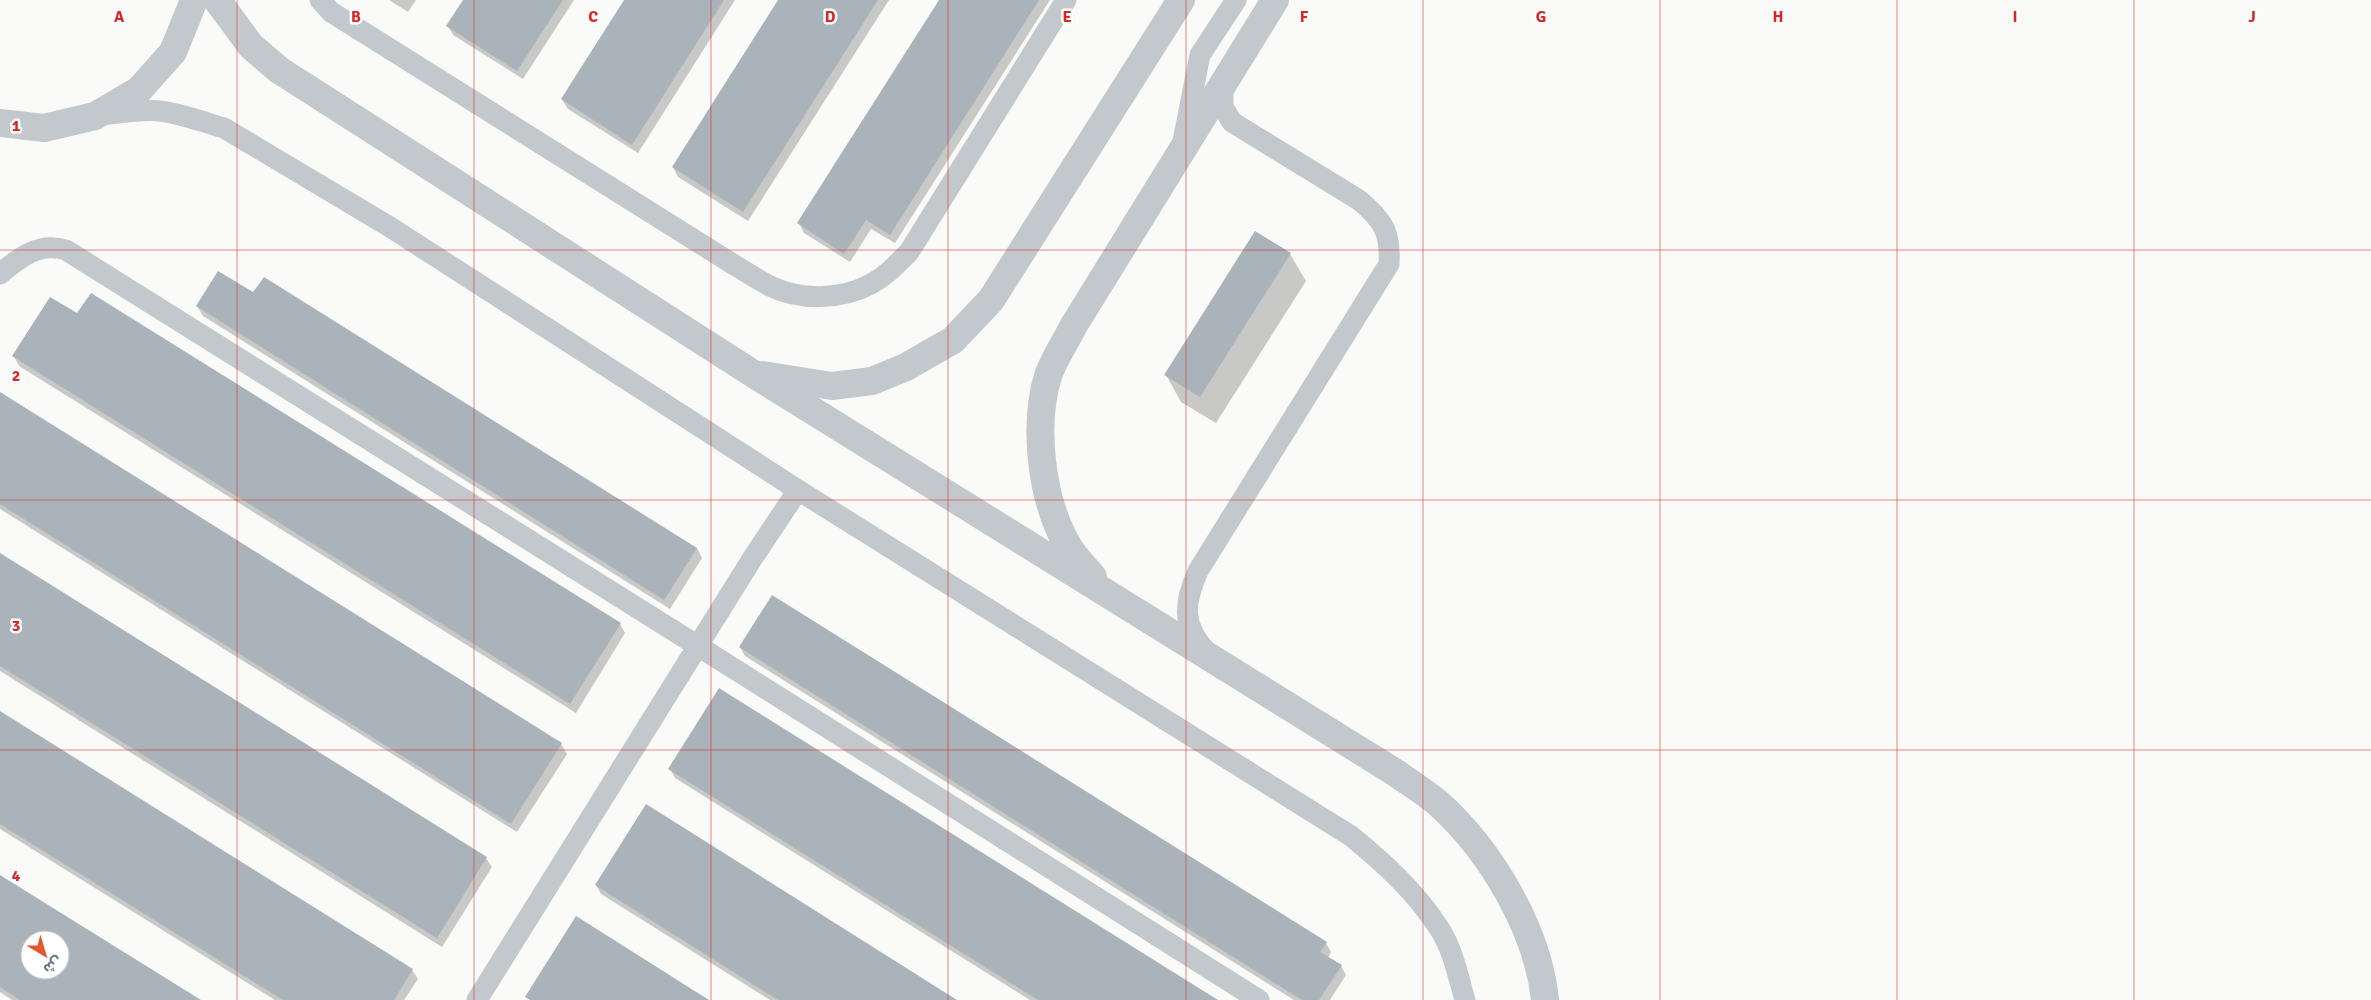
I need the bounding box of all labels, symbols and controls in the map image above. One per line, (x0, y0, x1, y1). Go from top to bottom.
text: A (114, 7, 125, 27)
text: B (351, 7, 361, 27)
text: C (588, 7, 598, 27)
text: D (825, 7, 836, 27)
text: E (1062, 7, 1072, 27)
text: F (1300, 7, 1309, 27)
text: G (1536, 7, 1546, 27)
text: H (1773, 7, 1783, 27)
text: I (2012, 7, 2018, 27)
text: J (2248, 7, 2256, 27)
text: 1 (12, 116, 21, 136)
text: 2 (12, 366, 20, 386)
text: 3 (12, 616, 20, 636)
text: 4 (12, 866, 21, 886)
north arrow (20, 930, 70, 980)
text: ش (40, 952, 65, 977)

